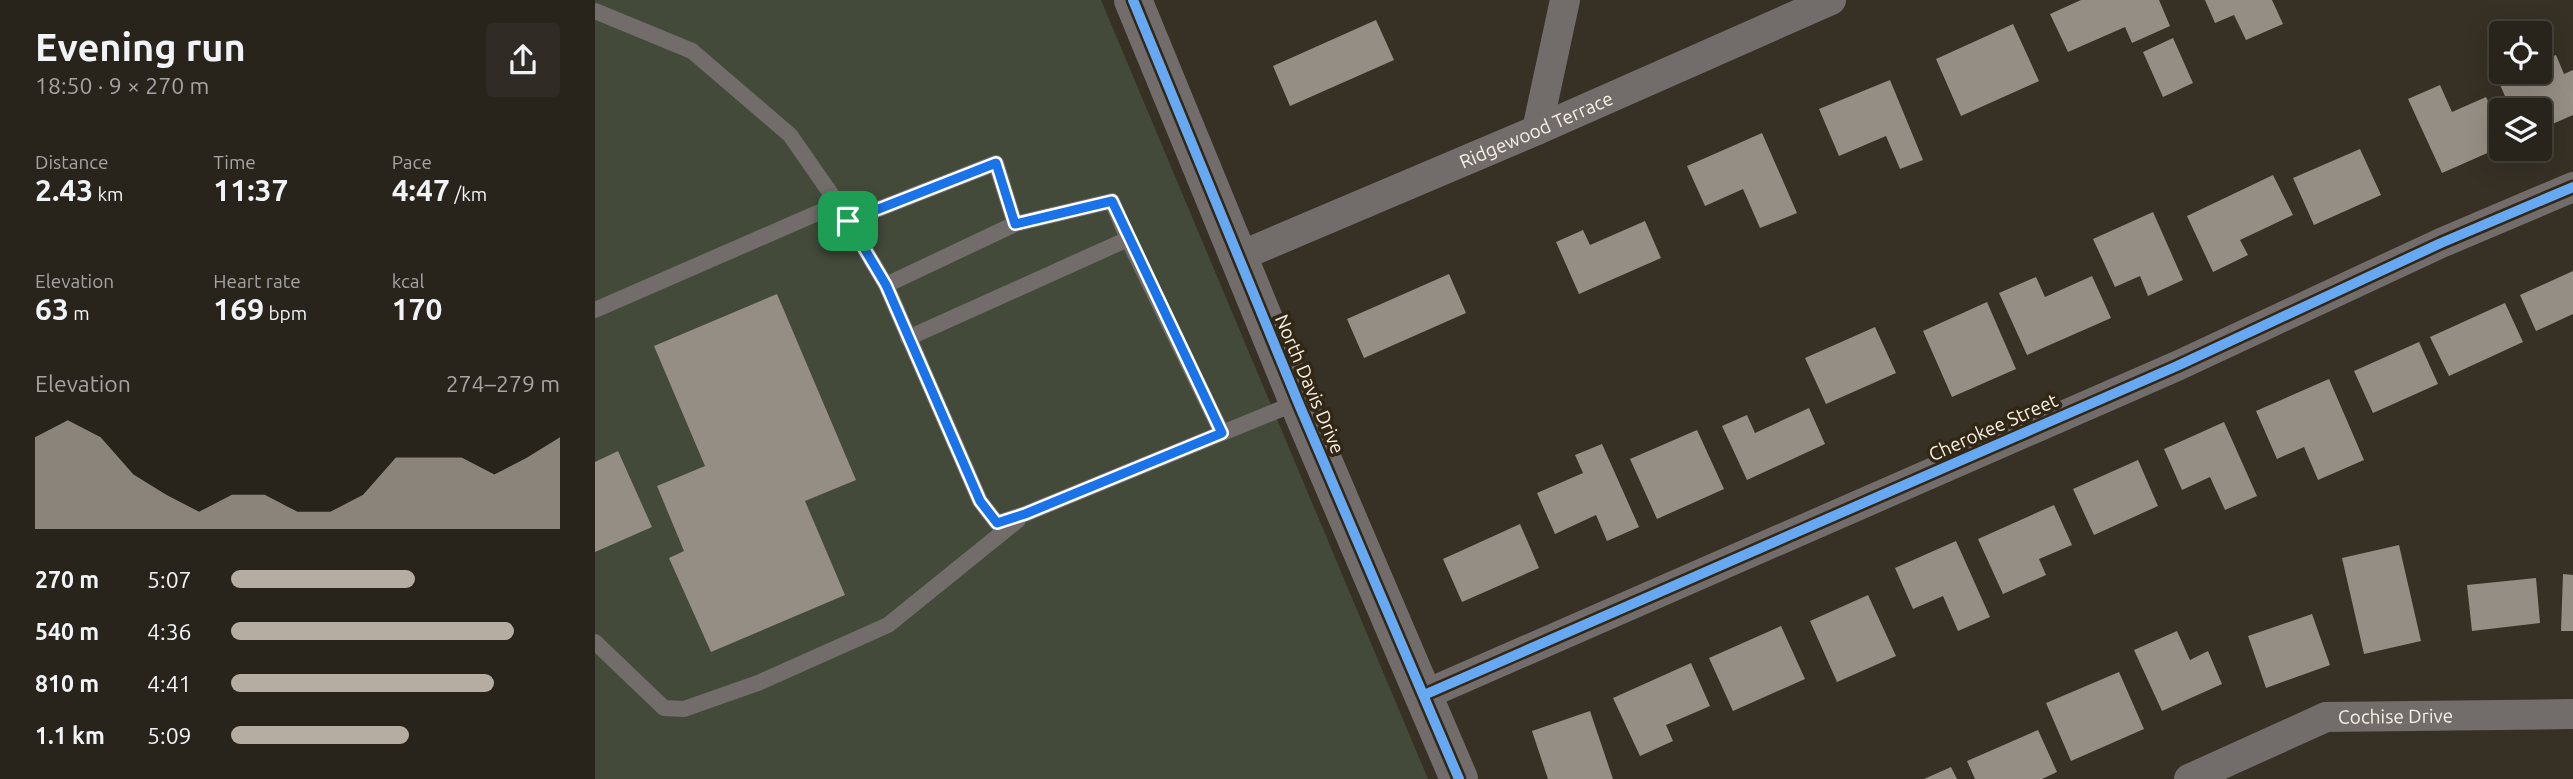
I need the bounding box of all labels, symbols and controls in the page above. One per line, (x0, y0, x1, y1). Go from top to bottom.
map controls (2489, 21, 2552, 161)
button: locate (2489, 21, 2552, 84)
button: share (486, 23, 560, 97)
text: Evening run (35, 26, 246, 68)
text: 18:50 · 9 × 270 m (35, 73, 209, 98)
street label: Ridgewood Terrace (1456, 87, 1616, 173)
button: layers (2489, 98, 2552, 161)
text: Distance (35, 151, 109, 173)
text: Time (213, 151, 256, 173)
text: Pace (392, 151, 432, 173)
text: 2.43 (35, 173, 93, 207)
text: 11:37 (213, 173, 288, 207)
text: 4:47 (392, 173, 450, 207)
text: km (93, 183, 123, 205)
text: /km (450, 183, 487, 205)
pin (818, 191, 878, 251)
icon: arrive (829, 202, 867, 240)
text: Elevation (35, 270, 114, 292)
text: Heart rate (213, 270, 301, 292)
text: kcal (392, 270, 424, 292)
text: 63 (35, 292, 69, 326)
text: 169 (213, 292, 264, 326)
text: 170 (392, 292, 442, 326)
text: m (69, 302, 90, 324)
text: bpm (264, 302, 307, 324)
street label: North Davis Drive (1271, 311, 1349, 457)
text: Elevation (35, 371, 131, 396)
text: 274–279 m (446, 371, 560, 396)
street label: Cherokee Street (1925, 388, 2061, 465)
text: 270 m (35, 567, 99, 592)
text: 5:07 (147, 567, 192, 592)
text: 540 m (35, 619, 99, 644)
text: 4:36 (147, 619, 192, 644)
text: 810 m (35, 671, 99, 696)
text: 4:41 (147, 671, 192, 696)
street label: Cochise Drive (2338, 704, 2453, 728)
text: 1.1 km (35, 723, 105, 748)
text: 5:09 (147, 723, 192, 748)

